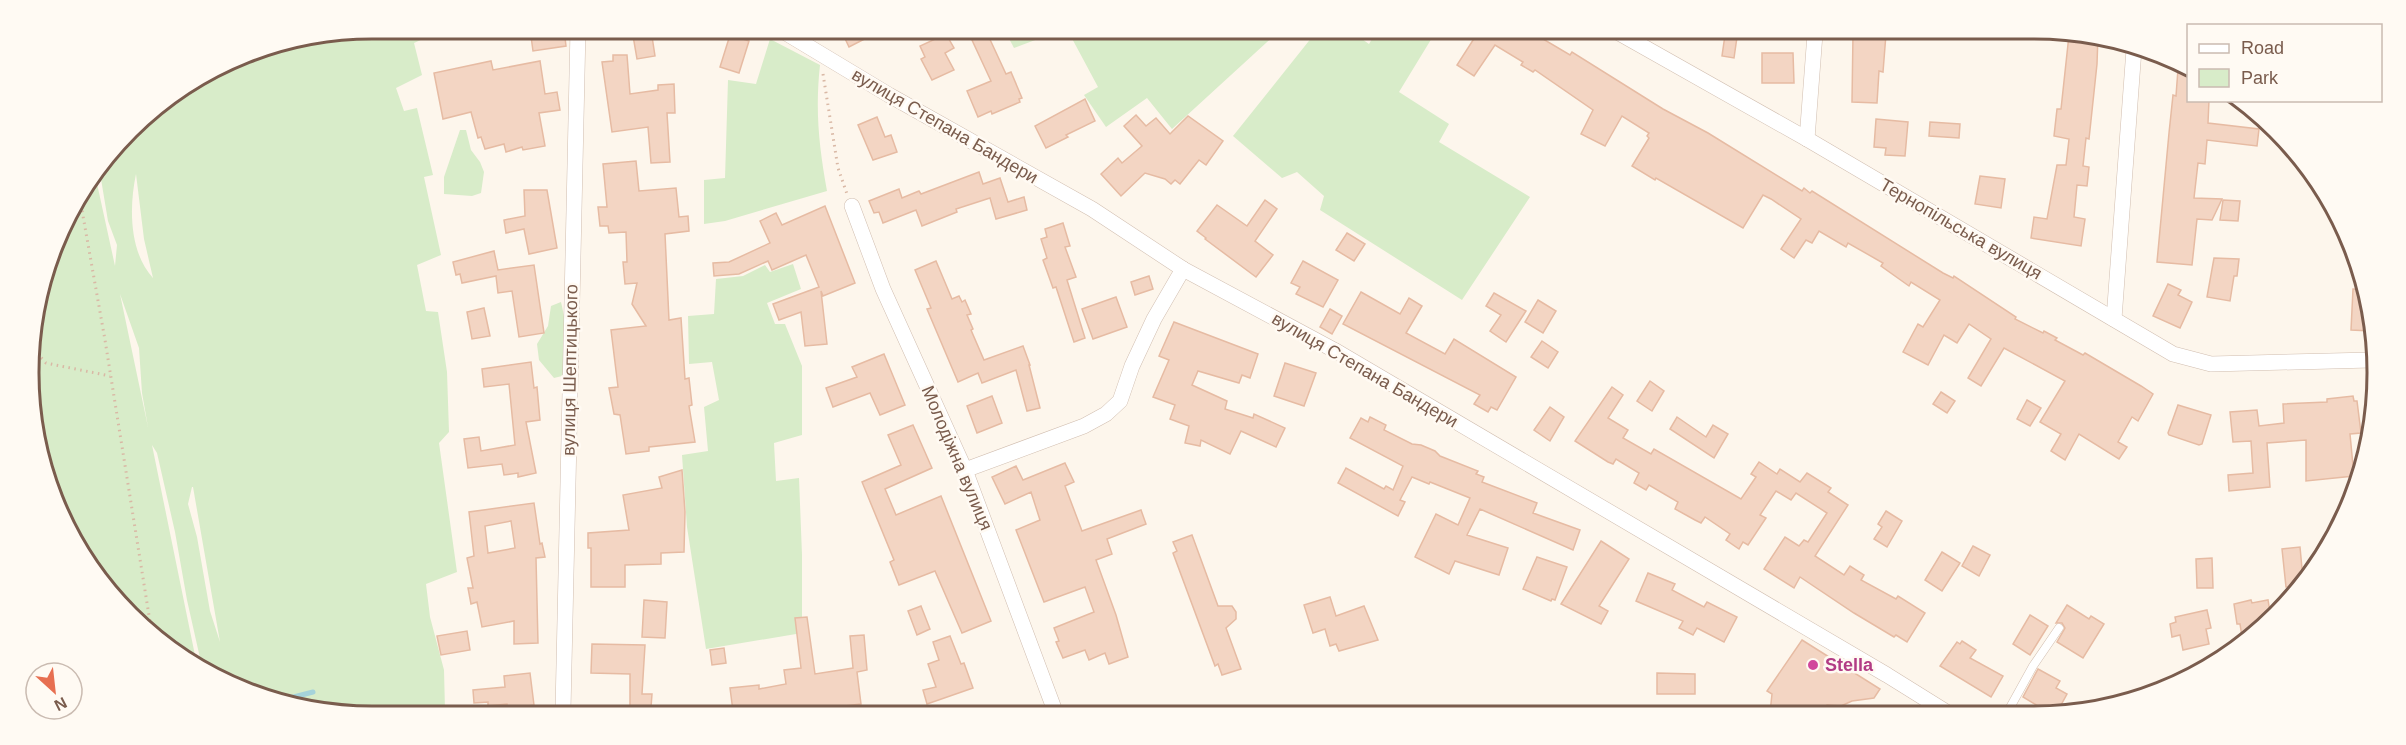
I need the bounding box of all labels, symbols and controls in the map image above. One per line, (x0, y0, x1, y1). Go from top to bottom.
legend (2187, 24, 2382, 102)
text: Road (2241, 38, 2284, 58)
street label: вулиця Степана Бандери (848, 64, 1042, 188)
text: Park (2241, 68, 2279, 88)
street label: Тернопільська вулиця (1876, 174, 2046, 284)
street label: вулиця Шептицького (559, 284, 581, 456)
street label: вулиця Степана Бандери (1268, 308, 1462, 432)
street label: Молодіжна вулиця (918, 383, 996, 533)
place label: Stella (1825, 655, 1874, 675)
marker: Stella (1806, 658, 1820, 672)
north arrow (24, 661, 84, 721)
text: N (52, 694, 70, 714)

